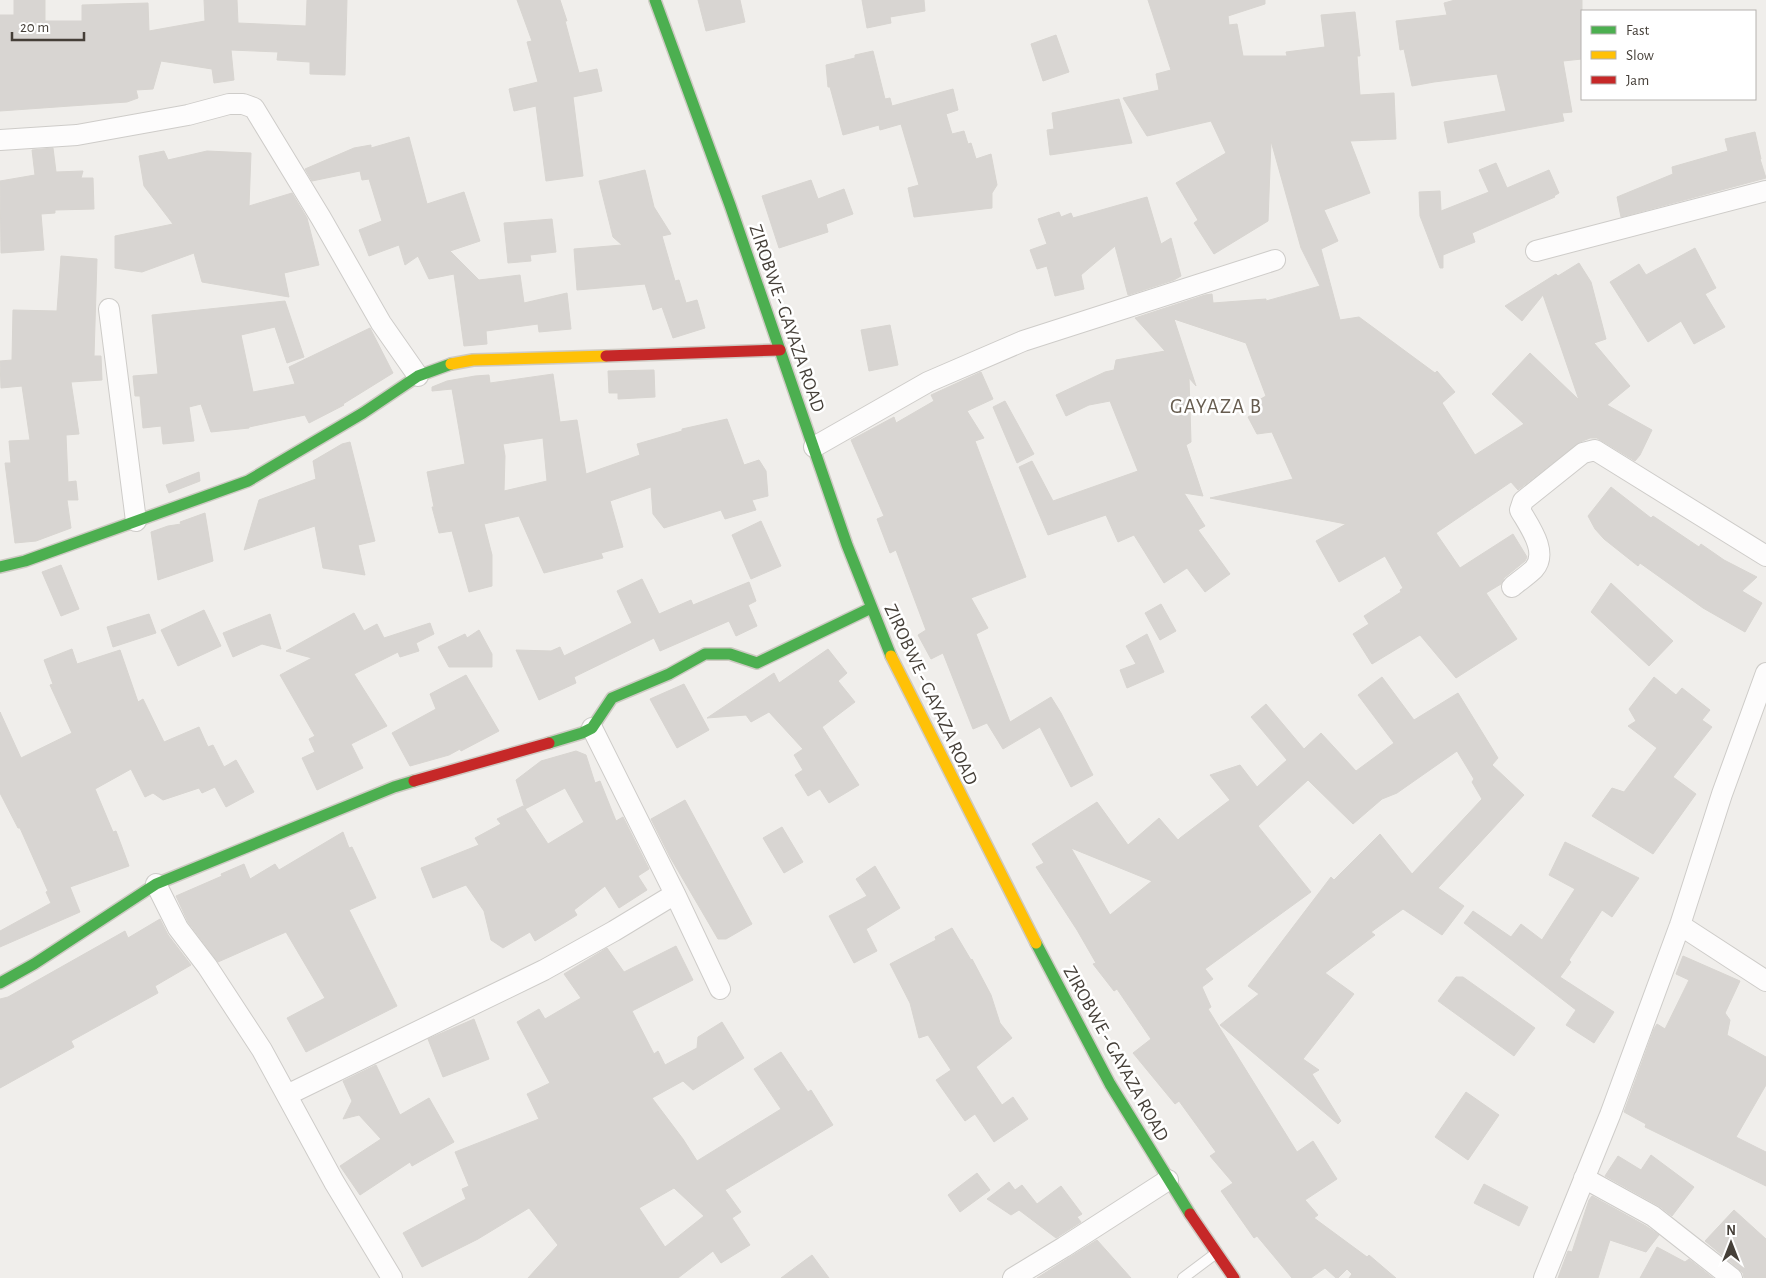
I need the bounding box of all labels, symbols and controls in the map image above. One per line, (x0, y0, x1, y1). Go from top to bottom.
scale bar (12, 10, 85, 42)
legend (1581, 10, 1756, 100)
text: 20 m (20, 20, 49, 35)
text: Fast (1626, 23, 1650, 38)
text: Slow (1626, 48, 1654, 63)
text: Jam (1626, 73, 1649, 88)
street label: ZIROBWE - GAYAZA ROAD (746, 222, 828, 415)
district label: GAYAZA B (1170, 396, 1262, 417)
street label: ZIROBWE - GAYAZA ROAD (880, 601, 981, 788)
street label: ZIROBWE - GAYAZA ROAD (1060, 963, 1172, 1145)
north arrow (1706, 1218, 1756, 1268)
text: N (1726, 1224, 1736, 1238)

